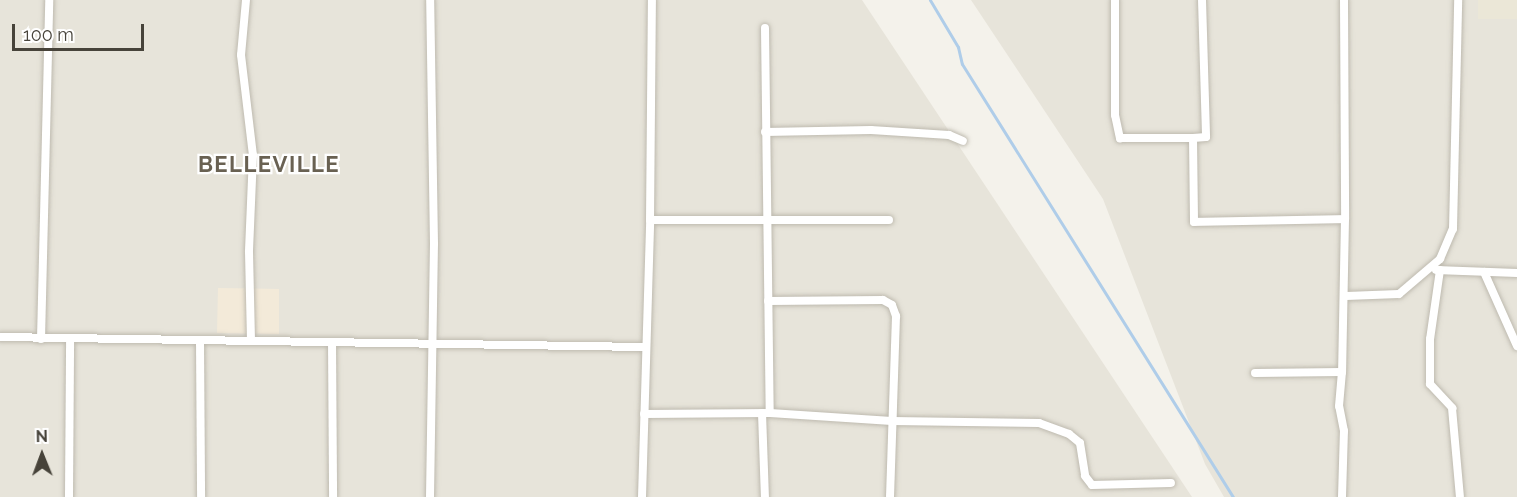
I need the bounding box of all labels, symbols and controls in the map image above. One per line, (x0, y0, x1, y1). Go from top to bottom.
scale bar (15, 12, 147, 50)
text: 100 m (23, 24, 74, 45)
district label: BELLEVILLE (198, 152, 340, 178)
north arrow (12, 425, 72, 485)
text: N (35, 427, 48, 446)

